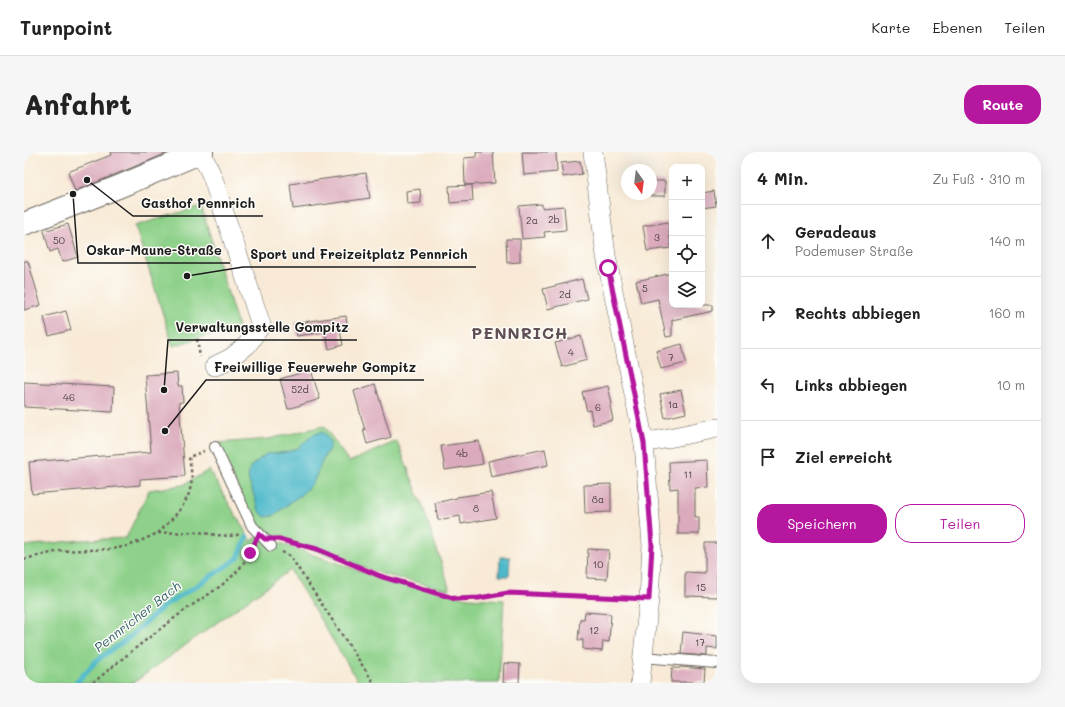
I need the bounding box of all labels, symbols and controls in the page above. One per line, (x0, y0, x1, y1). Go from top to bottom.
text: Turnpoint (20, 15, 112, 40)
text: Karte (871, 18, 911, 37)
text: Ebenen (933, 18, 982, 37)
text: Teilen (1004, 18, 1045, 37)
button: Route (964, 85, 1041, 124)
text: Anfahrt (24, 86, 132, 122)
north arrow (621, 164, 657, 200)
map controls (669, 164, 705, 308)
button: + (669, 164, 705, 200)
text: 4 Min. (757, 167, 808, 189)
text: Zu Fuß · 310 m (932, 170, 1025, 187)
callout: Gasthof Pennrich (133, 191, 263, 216)
text: Gasthof Pennrich (141, 194, 255, 211)
button: − (669, 200, 705, 236)
house number: 2b (548, 212, 560, 226)
house number: 2a (526, 213, 538, 227)
text: Geradeaus (795, 222, 876, 242)
house number: 3 (654, 230, 660, 244)
icon: ahead (757, 230, 779, 252)
text: 140 m (989, 232, 1025, 249)
house number: 50 (53, 233, 65, 247)
button: locate (669, 236, 705, 272)
callout: Oskar-Maune-Straße (78, 238, 230, 263)
text: Oskar-Maune-Straße (86, 241, 222, 258)
callout: Sport und Freizeitplatz Pennrich (243, 242, 476, 267)
text: Podemuser Straße (795, 242, 913, 259)
text: Sport und Freizeitplatz Pennrich (250, 245, 468, 262)
route start (599, 259, 617, 277)
button: layers (669, 272, 705, 308)
house number: 5 (642, 281, 648, 295)
house number: 2d (559, 287, 571, 301)
icon: right (757, 302, 779, 324)
text: Rechts abbiegen (795, 303, 920, 323)
text: 160 m (989, 304, 1025, 321)
callout: Verwaltungsstelle Gompitz (168, 315, 357, 340)
text: Verwaltungsstelle Gompitz (175, 318, 349, 335)
district label: PENNRICH (471, 322, 569, 343)
house number: 4 (568, 345, 574, 359)
house number: 7 (668, 350, 674, 364)
callout: Freiwillige Feuerwehr Gompitz (206, 355, 424, 380)
text: Freiwillige Feuerwehr Gompitz (214, 358, 416, 375)
icon: left (757, 374, 779, 396)
text: Links abbiegen (795, 375, 907, 395)
text: 10 m (997, 376, 1025, 393)
house number: 52d (291, 382, 309, 396)
house number: 46 (63, 390, 75, 404)
house number: 1a (668, 397, 678, 411)
house number: 6 (595, 400, 601, 414)
house number: 4b (456, 446, 468, 460)
icon: arrive (757, 446, 779, 468)
text: Ziel erreicht (795, 447, 892, 467)
house number: 11 (684, 467, 692, 481)
house number: 8a (592, 492, 604, 506)
house number: 8 (473, 501, 479, 515)
button: Speichern (757, 504, 887, 543)
button: Teilen (895, 504, 1025, 543)
route end (241, 544, 259, 562)
house number: 10 (593, 557, 603, 571)
water label: Pennricher Bach (90, 577, 184, 655)
house number: 15 (696, 580, 706, 594)
house number: 12 (589, 623, 599, 637)
house number: 17 (695, 635, 705, 649)

